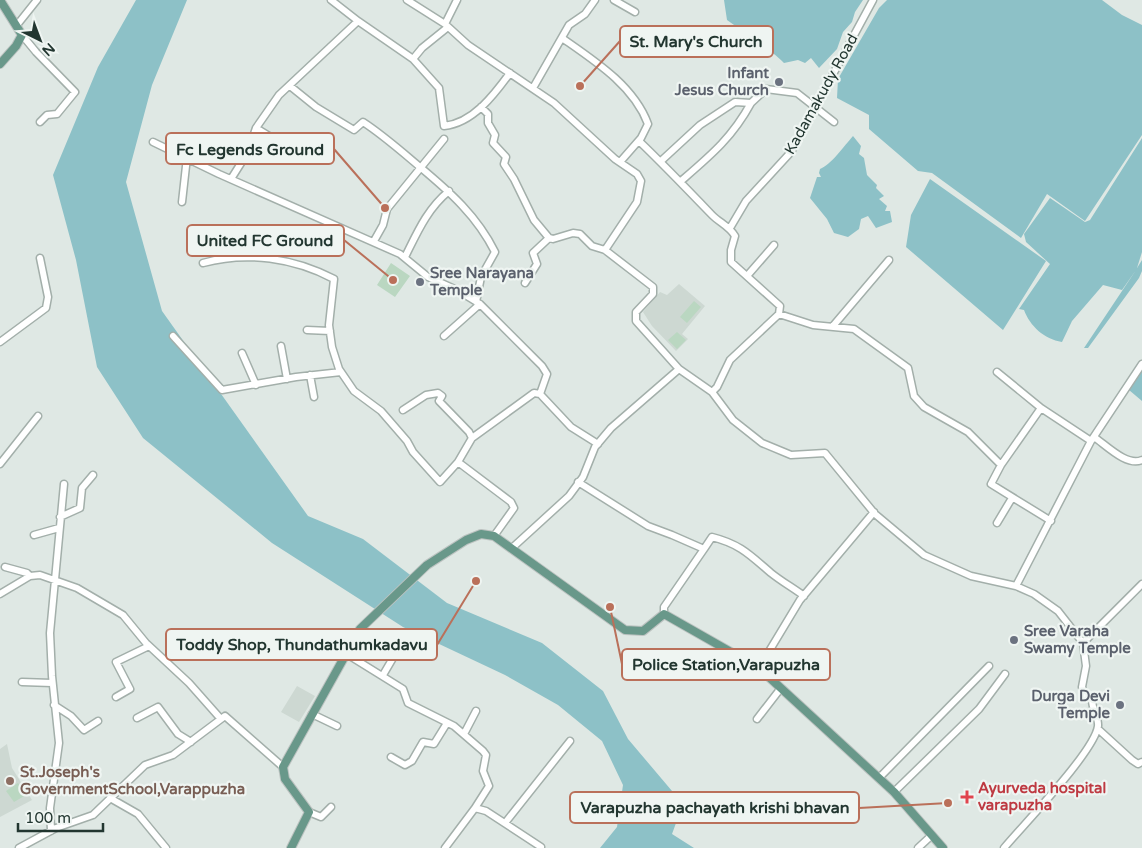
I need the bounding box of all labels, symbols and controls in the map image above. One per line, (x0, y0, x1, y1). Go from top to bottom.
north arrow (15, 15, 65, 65)
callout: St. Mary's Church (620, 26, 773, 57)
street label: Kadamakudy Road (780, 31, 862, 157)
text: St. Mary's Church (629, 32, 763, 52)
text: N (38, 39, 58, 59)
place label: Infant Jesus Church (674, 64, 769, 99)
marker: Infant Jesus Church (773, 76, 785, 88)
callout: Fc Legends Ground (166, 133, 334, 164)
text: Fc Legends Ground (176, 140, 324, 160)
callout: United FC Ground (187, 225, 344, 256)
text: United FC Ground (197, 231, 333, 251)
place label: Sree Narayana Temple (429, 264, 534, 300)
marker: Sree Narayana Temple (414, 276, 426, 288)
place label: Sree Varaha Swamy Temple (1024, 622, 1131, 658)
callout: Toddy Shop, Thundathumkadavu (166, 629, 437, 660)
marker: Sree Varaha Swamy Temple (1008, 634, 1020, 646)
text: Toddy Shop, Thundathumkadavu (175, 635, 428, 655)
callout: Police Station,Varapuzha (622, 649, 830, 680)
text: Police Station,Varapuzha (632, 655, 820, 675)
place label: Durga Devi Temple (1031, 687, 1110, 723)
marker: Durga Devi Temple (1114, 699, 1126, 711)
place label: St.Joseph's GovernmentSchool,Varappuzha (20, 763, 245, 799)
marker: St.Joseph's GovernmentSchool,Varappuzha (4, 775, 16, 787)
place label: Ayurveda hospital varapuzha (978, 779, 1106, 815)
marker: Ayurveda hospital varapuzha (960, 790, 974, 804)
callout: Varapuzha pachayath krishi bhavan (570, 792, 859, 823)
text: Varapuzha pachayath krishi bhavan (581, 798, 849, 818)
scale bar (18, 800, 102, 832)
text: 100 m (25, 809, 71, 827)

